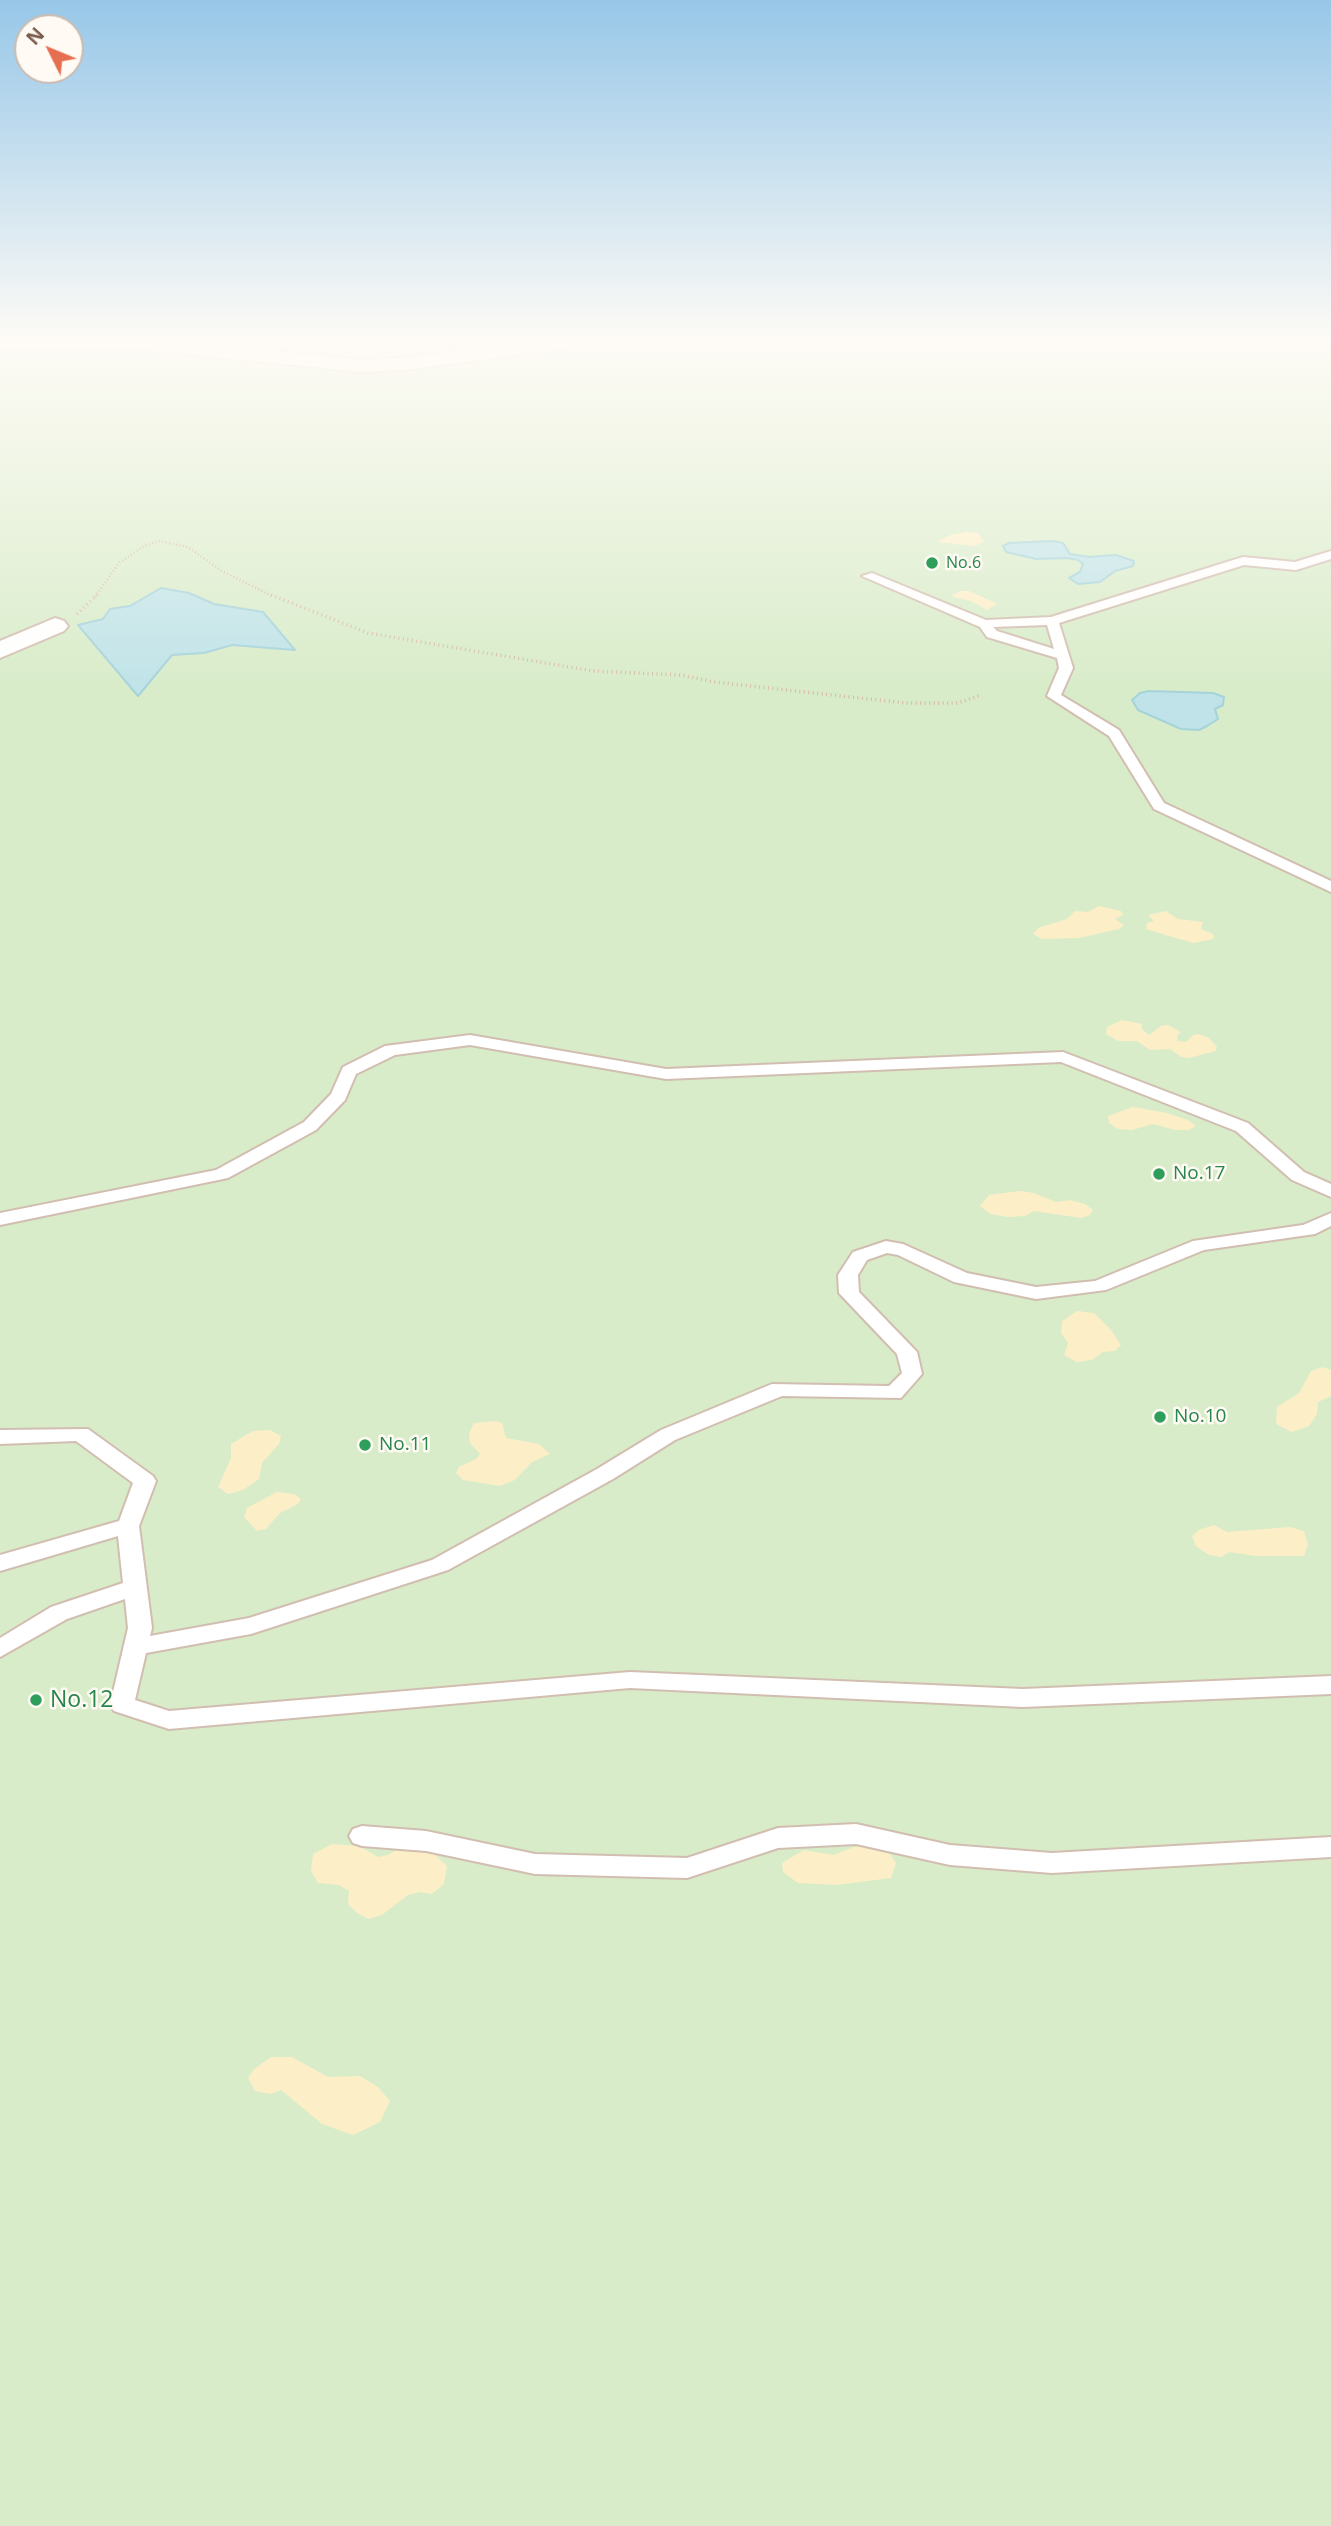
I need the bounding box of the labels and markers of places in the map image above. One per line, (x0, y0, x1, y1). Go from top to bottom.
place label: No.6 (946, 553, 981, 573)
marker: No.6 (924, 555, 940, 571)
place label: No.17 (1173, 1163, 1225, 1185)
marker: No.17 (1151, 1166, 1167, 1182)
place label: No.10 (1174, 1406, 1226, 1428)
marker: No.10 (1152, 1409, 1168, 1425)
place label: No.11 (379, 1434, 431, 1456)
marker: No.11 (357, 1437, 373, 1453)
place label: No.12 (50, 1686, 113, 1714)
marker: No.12 (28, 1692, 44, 1708)

